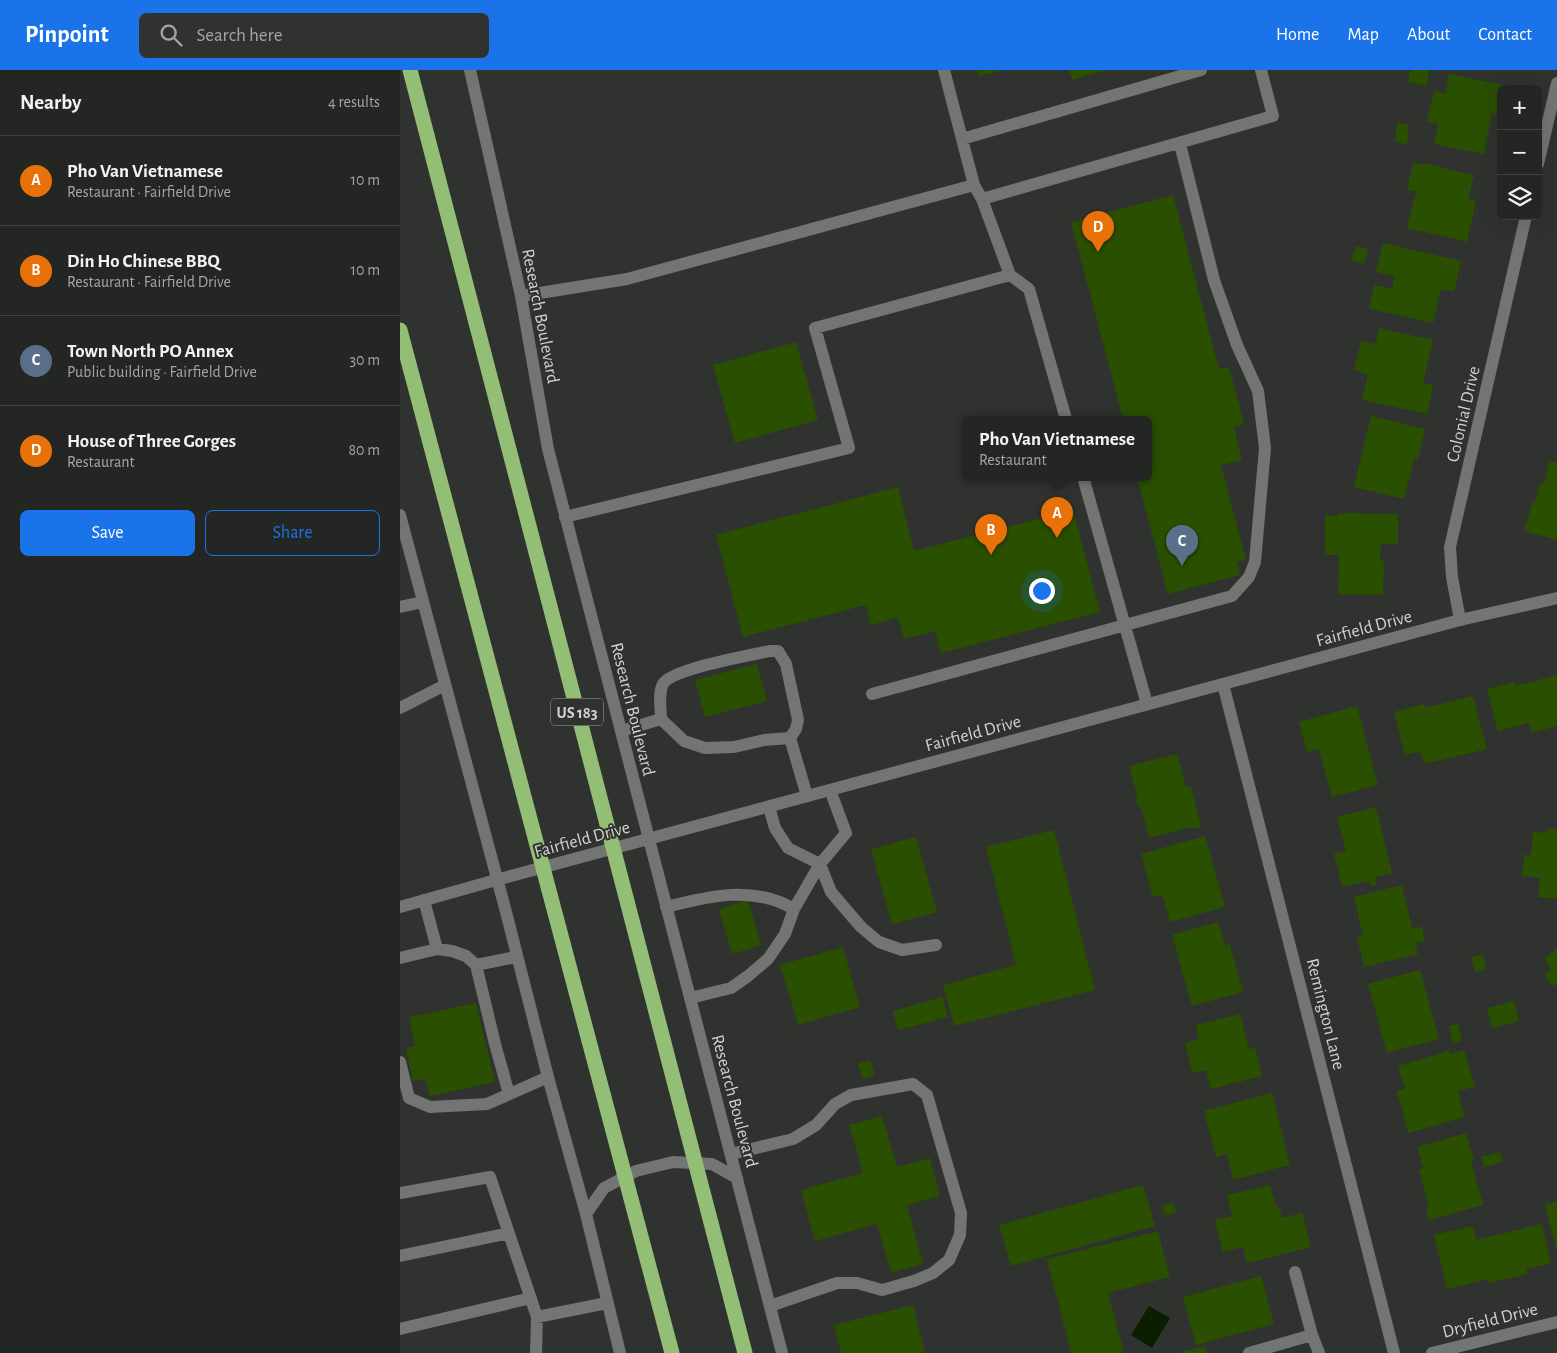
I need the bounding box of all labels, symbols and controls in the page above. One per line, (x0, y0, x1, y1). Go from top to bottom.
search box (139, 13, 489, 58)
icon: search (157, 21, 185, 49)
text: Pinpoint (25, 23, 109, 47)
text: Search here (197, 26, 283, 45)
text: Home (1276, 26, 1319, 44)
text: Map (1347, 26, 1379, 44)
text: About (1407, 26, 1450, 44)
text: Contact (1478, 26, 1532, 44)
map controls (1497, 85, 1542, 220)
button: + (1497, 85, 1542, 130)
text: Nearby (20, 92, 81, 113)
text: 4 results (328, 94, 380, 110)
button: − (1497, 130, 1542, 175)
text: Pho Van Vietnamese (67, 162, 223, 181)
text: A (31, 172, 41, 188)
text: 10 m (351, 172, 380, 188)
button: layers (1497, 175, 1542, 220)
text: Restaurant · Fairfield Drive (67, 184, 231, 200)
pin: D (1082, 211, 1114, 252)
street label: Research Boulevard (518, 247, 562, 385)
text: Din Ho Chinese BBQ (67, 252, 220, 271)
text: B (31, 262, 41, 278)
text: 10 m (351, 262, 380, 278)
text: Restaurant · Fairfield Drive (67, 274, 231, 290)
text: Town North PO Annex (67, 342, 234, 361)
text: C (32, 352, 40, 368)
text: 30 m (350, 352, 380, 368)
text: Public building · Fairfield Drive (67, 364, 257, 380)
street label: Colonial Drive (1444, 365, 1484, 464)
popup (962, 416, 1152, 481)
text: Pho Van Vietnamese (979, 430, 1135, 449)
text: House of Three Gorges (67, 432, 236, 451)
text: D (31, 442, 41, 458)
text: 80 m (349, 442, 380, 458)
text: Restaurant (979, 452, 1047, 468)
text: Restaurant (67, 454, 135, 470)
pin: A (1041, 497, 1073, 538)
button: Save (20, 510, 195, 556)
button: Share (205, 510, 380, 556)
pin: B (975, 514, 1007, 555)
pin: C (1166, 525, 1198, 566)
your location (1029, 578, 1055, 604)
street label: Fairfield Drive (1314, 608, 1414, 650)
street label: Research Boulevard (607, 641, 657, 778)
road number: US 183 (551, 698, 603, 726)
street label: Fairfield Drive (923, 713, 1023, 755)
street label: Fairfield Drive (532, 819, 632, 861)
street label: Remington Lane (1302, 957, 1348, 1072)
street label: Research Boulevard (708, 1033, 760, 1170)
street label: Dryfield Drive (1441, 1300, 1540, 1342)

